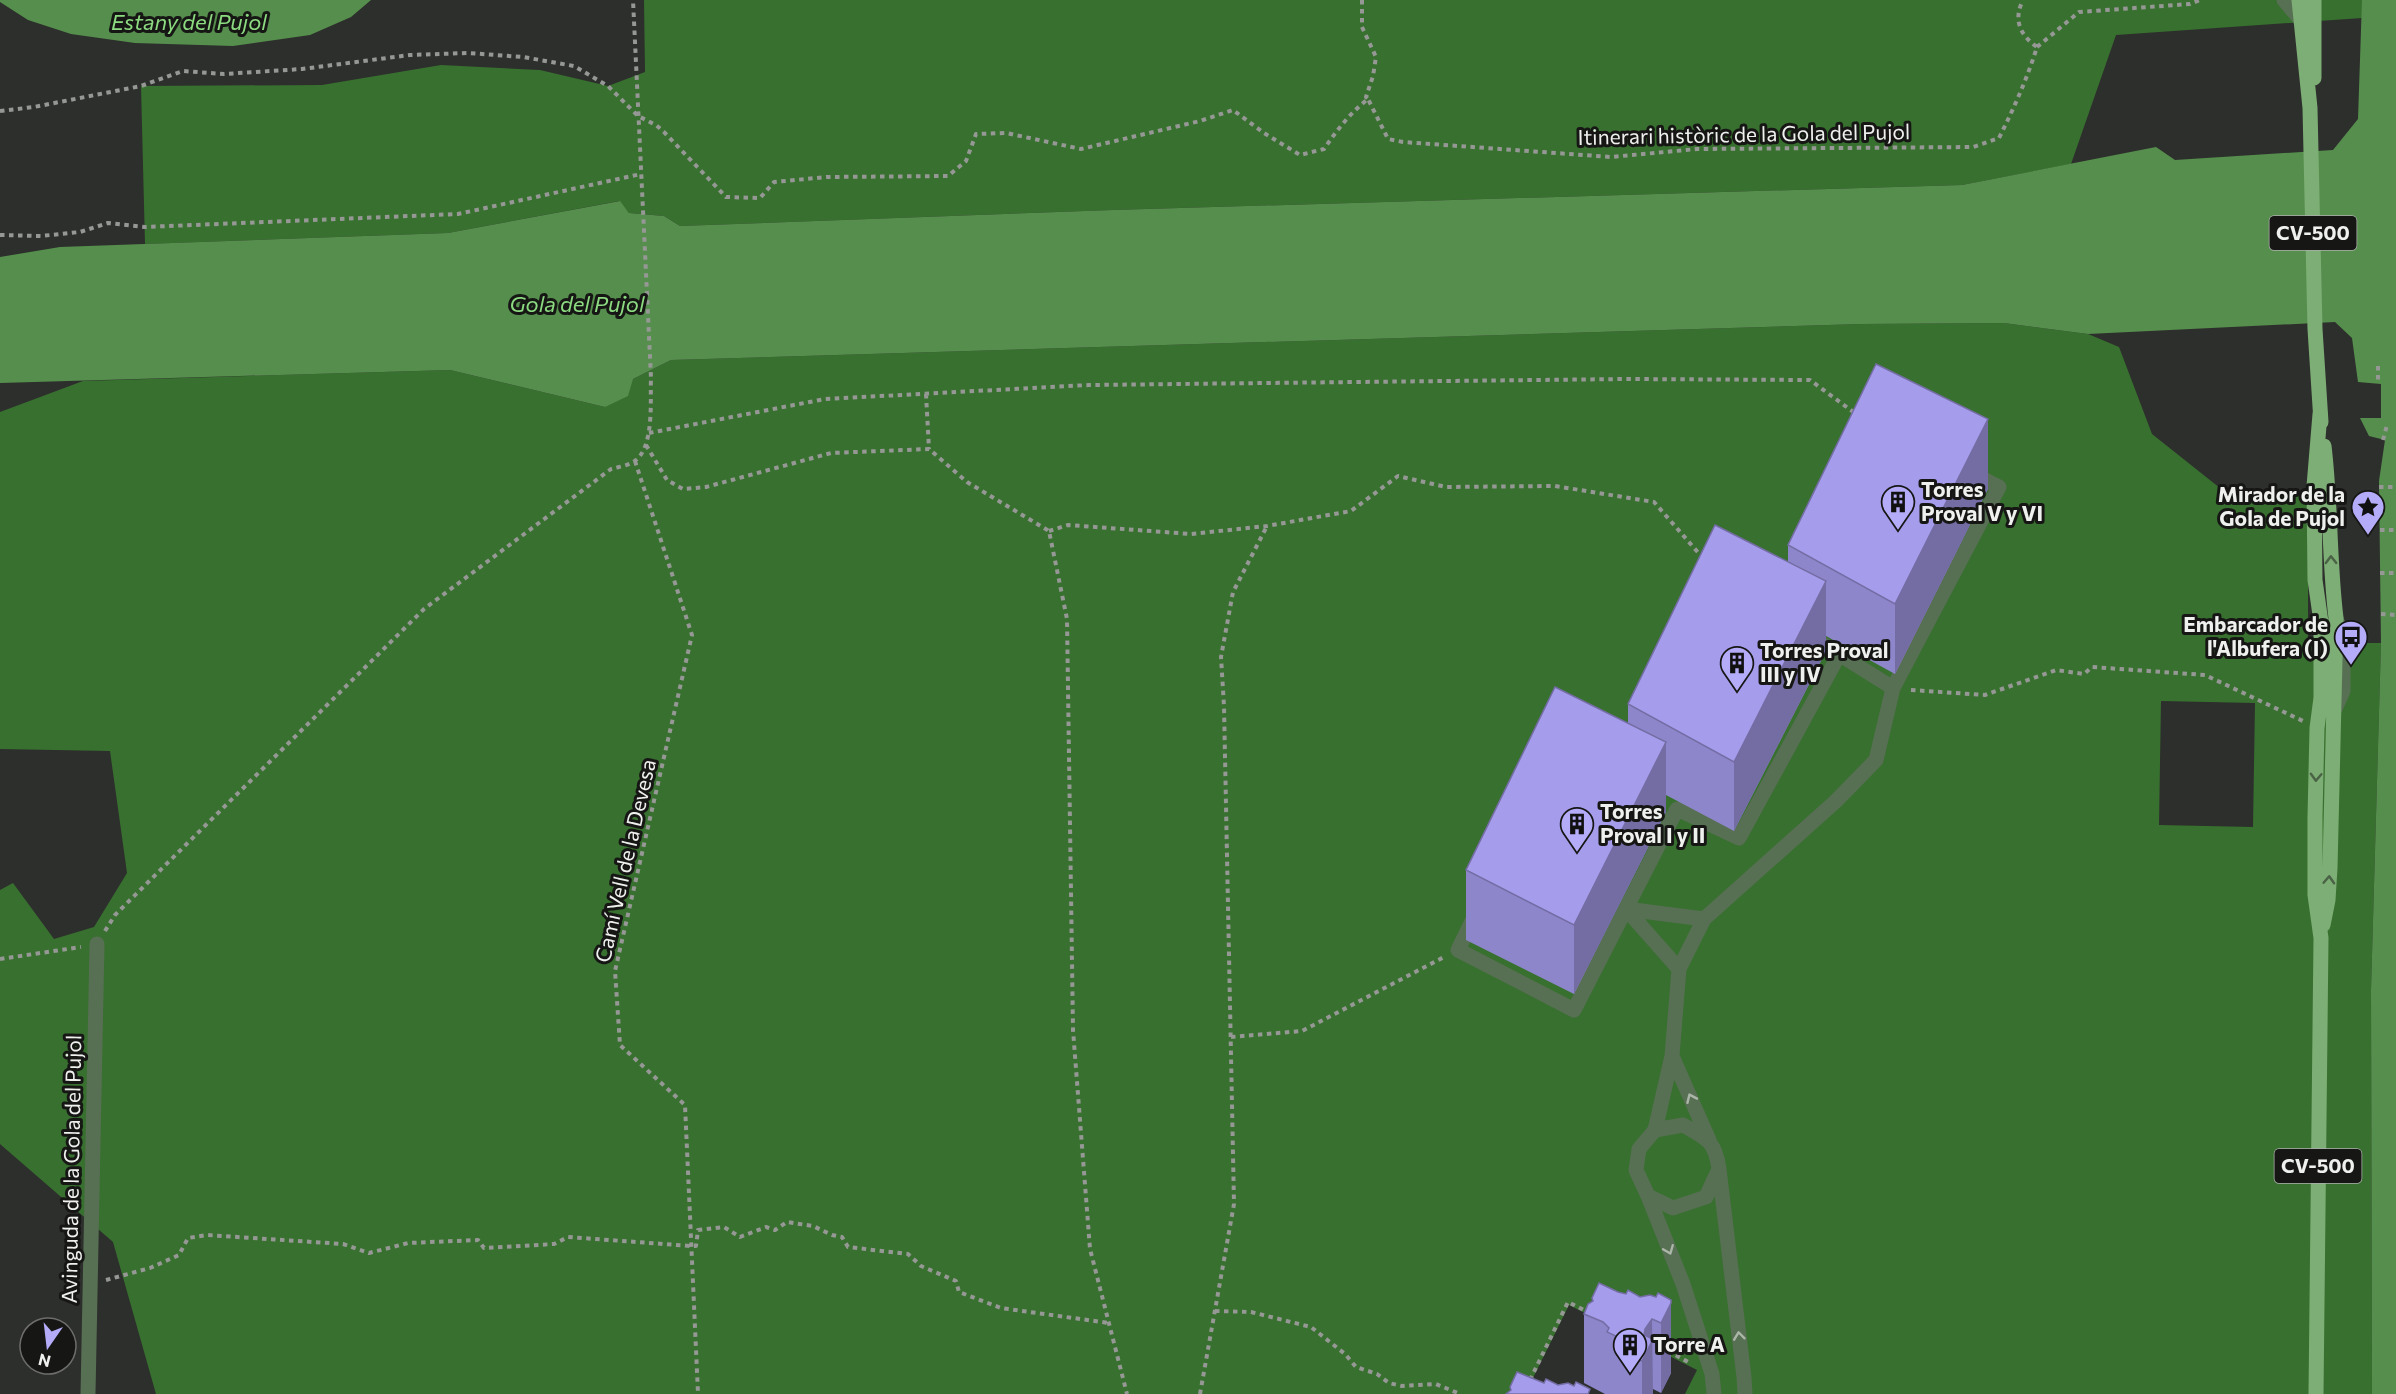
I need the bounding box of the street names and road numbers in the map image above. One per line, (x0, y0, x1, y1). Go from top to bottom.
street label: Itinerari històric de la Gola del Pujol (1577, 118, 1910, 149)
road number: CV-500 (2270, 216, 2356, 250)
street label: Camí Vell de la Devesa (589, 757, 660, 965)
street label: Avinguda de la Gola del Pujol (56, 1034, 85, 1304)
road number: CV-500 (2274, 1149, 2362, 1183)

